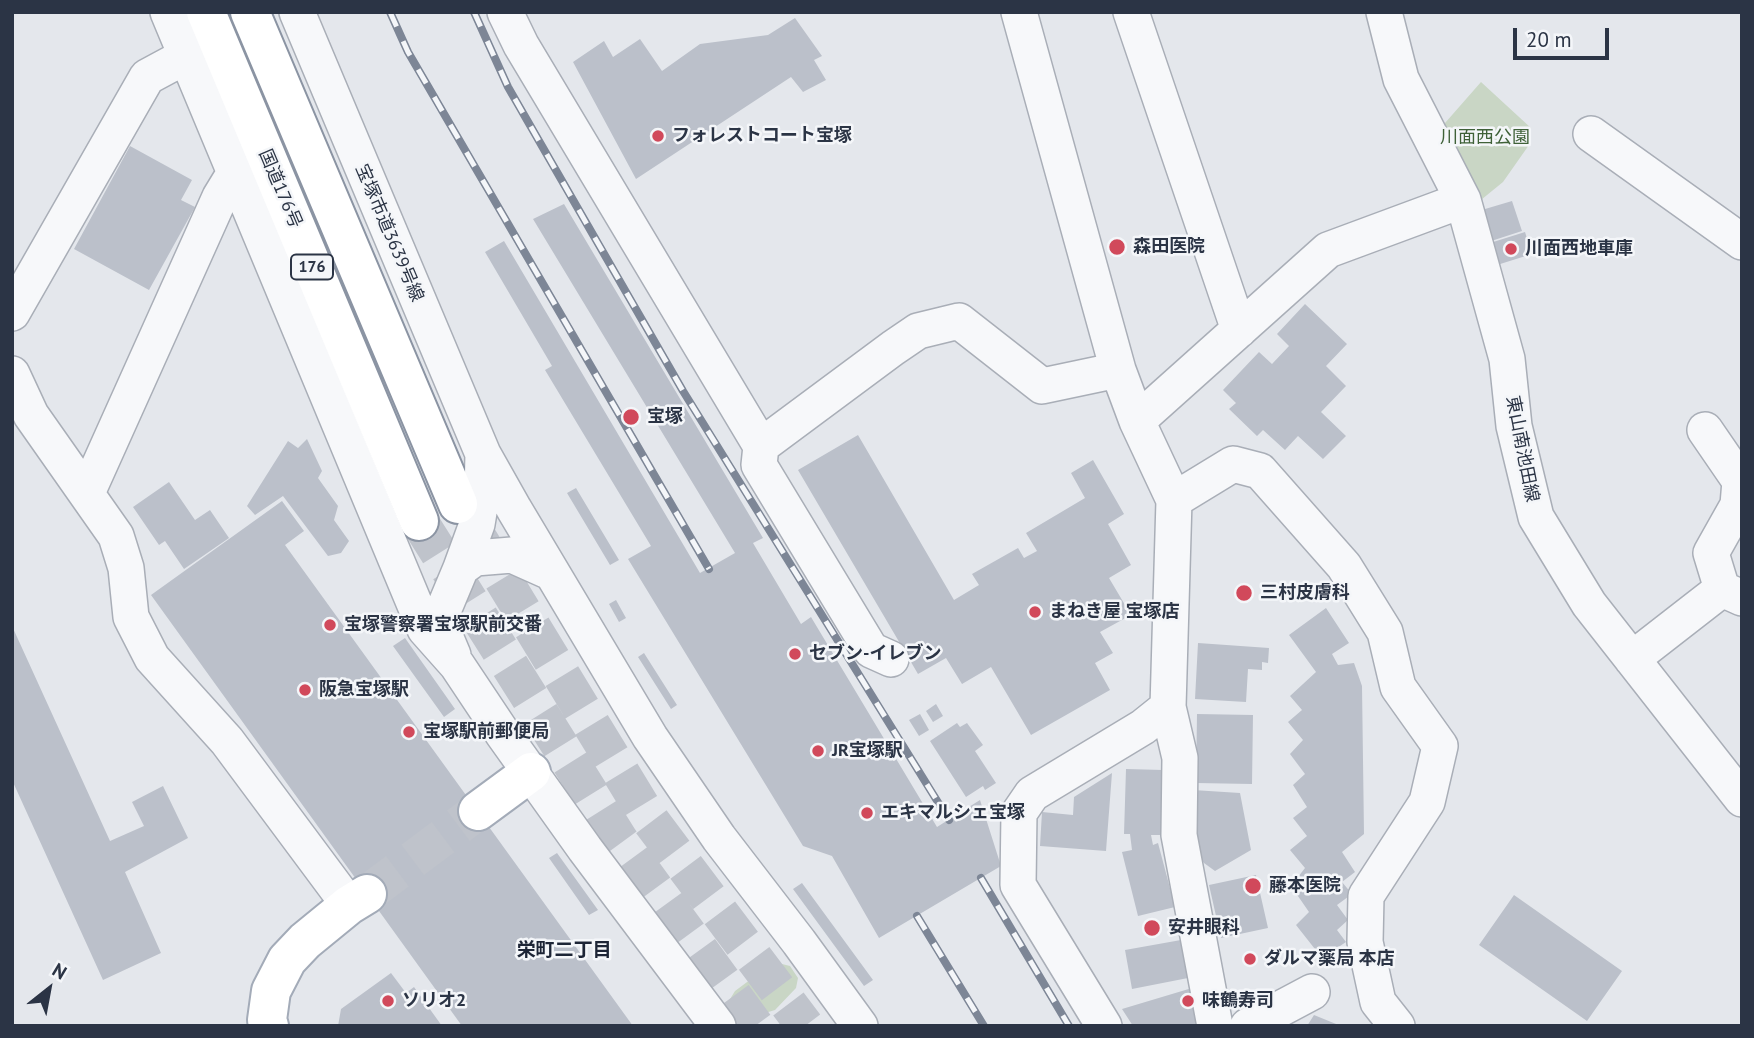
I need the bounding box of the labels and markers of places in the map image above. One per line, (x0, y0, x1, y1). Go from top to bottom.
place label: フォレストコート宝塚 (672, 125, 852, 147)
marker: フォレストコート宝塚 (650, 128, 666, 144)
place label: 森田医院 (1133, 236, 1205, 258)
marker: 森田医院 (1107, 237, 1127, 257)
place label: 川面西地車庫 (1525, 238, 1633, 260)
marker: 川面西地車庫 (1503, 241, 1519, 257)
place label: 宝塚 (647, 406, 683, 428)
marker: 宝塚 (621, 407, 641, 427)
place label: 三村皮膚科 (1260, 582, 1350, 604)
marker: 三村皮膚科 (1234, 583, 1254, 603)
place label: まねき屋 宝塚店 (1049, 601, 1180, 623)
marker: まねき屋 宝塚店 (1027, 604, 1043, 620)
place label: 宝塚警察署宝塚駅前交番 (344, 614, 542, 636)
marker: 宝塚警察署宝塚駅前交番 (322, 617, 338, 633)
place label: セブン-イレブン (809, 643, 941, 665)
marker: セブン-イレブン (787, 646, 803, 662)
place label: 阪急宝塚駅 (319, 679, 409, 701)
marker: 阪急宝塚駅 (297, 682, 313, 698)
place label: 宝塚駅前郵便局 (423, 721, 549, 743)
marker: 宝塚駅前郵便局 (401, 724, 417, 740)
place label: JR宝塚駅 (832, 740, 903, 762)
marker: JR宝塚駅 (810, 743, 826, 759)
place label: エキマルシェ宝塚 (881, 802, 1025, 824)
marker: エキマルシェ宝塚 (859, 805, 875, 821)
place label: 藤本医院 (1269, 875, 1341, 897)
marker: 藤本医院 (1243, 876, 1263, 896)
place label: 安井眼科 (1168, 917, 1240, 939)
marker: 安井眼科 (1142, 918, 1162, 938)
place label: ダルマ薬局 本店 (1264, 948, 1395, 970)
marker: ダルマ薬局 本店 (1242, 951, 1258, 967)
place label: ソリオ2 (402, 990, 466, 1012)
place label: 味鶴寿司 (1202, 990, 1274, 1012)
marker: ソリオ2 (380, 993, 396, 1009)
marker: 味鶴寿司 (1180, 993, 1196, 1009)

